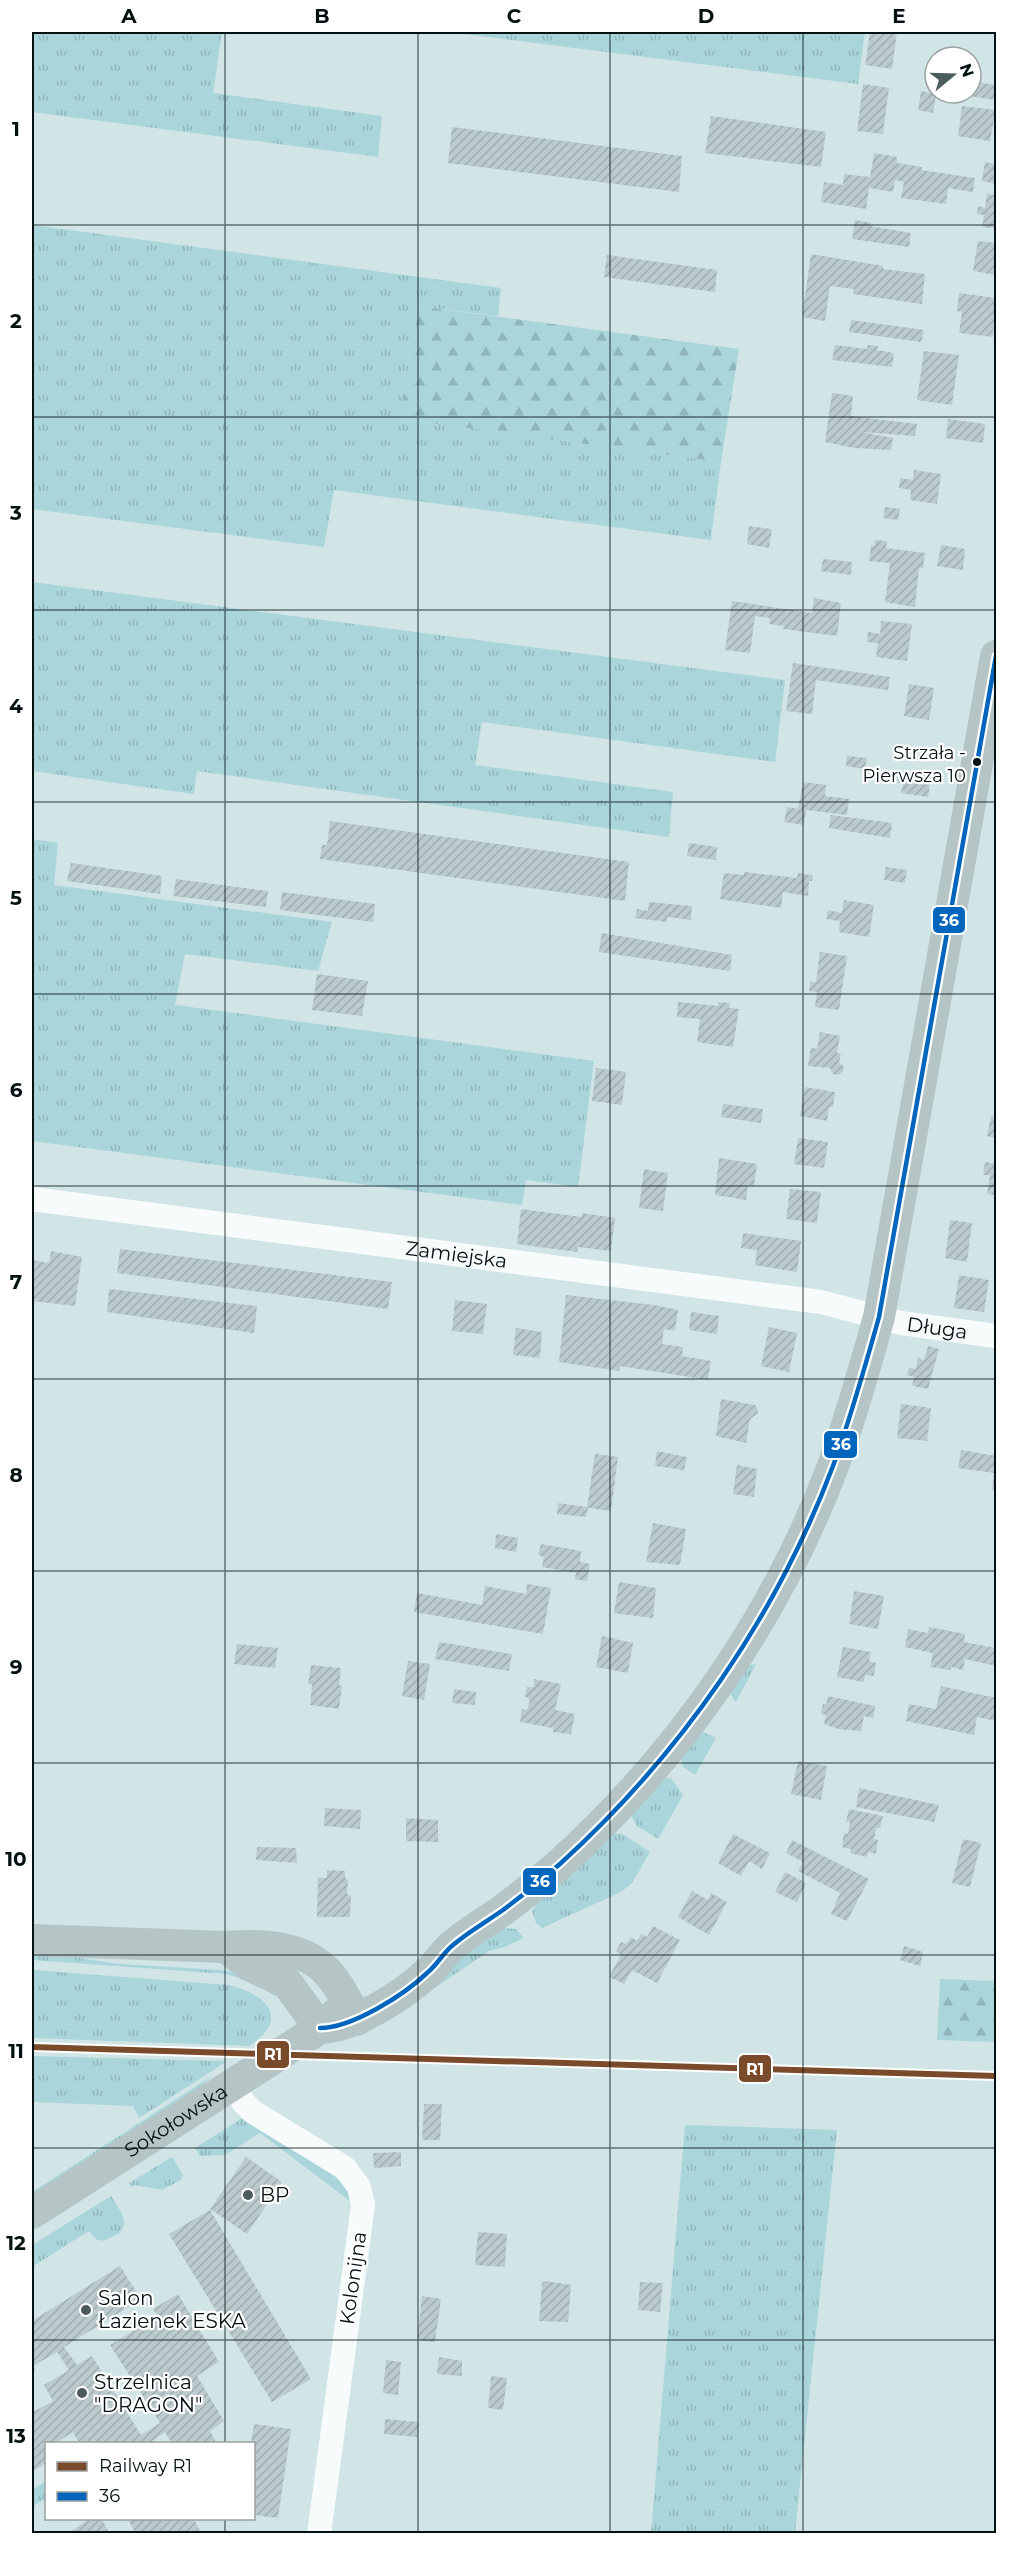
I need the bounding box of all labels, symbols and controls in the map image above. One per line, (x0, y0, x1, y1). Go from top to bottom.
text: A (120, 4, 137, 28)
text: B (314, 4, 330, 28)
text: C (507, 4, 522, 28)
text: D (698, 4, 714, 28)
text: E (892, 4, 906, 28)
north arrow (923, 45, 983, 105)
text: N (956, 61, 978, 79)
text: 1 (12, 117, 20, 141)
text: 2 (10, 309, 22, 333)
text: 3 (9, 501, 22, 525)
text: 4 (9, 694, 23, 718)
place label: Strzała - Pierwsza 10 (862, 742, 966, 787)
marker: Strzała - Pierwsza 10 (971, 756, 983, 768)
text: 5 (10, 886, 22, 910)
line badge: 36 (932, 906, 966, 934)
text: 36 (938, 911, 959, 930)
text: 6 (10, 1078, 23, 1102)
street label: Zamiejska (404, 1236, 509, 1273)
text: 7 (10, 1270, 22, 1294)
street label: Długa (905, 1312, 969, 1344)
line badge: 36 (823, 1430, 858, 1459)
text: 36 (830, 1435, 851, 1454)
text: 8 (9, 1463, 23, 1487)
text: 9 (10, 1655, 22, 1679)
text: 10 (5, 1847, 27, 1871)
line badge: 36 (522, 1867, 557, 1896)
text: 36 (529, 1872, 550, 1891)
text: 11 (8, 2039, 24, 2063)
line badge: R1 (256, 2040, 290, 2069)
text: R1 (264, 2045, 282, 2064)
line badge: R1 (738, 2054, 772, 2083)
text: R1 (746, 2060, 764, 2079)
street label: Sokołowska (120, 2079, 232, 2163)
place label: BP (260, 2183, 289, 2207)
marker: BP (241, 2188, 255, 2202)
street label: Kolonijna (335, 2230, 371, 2326)
text: 12 (6, 2231, 26, 2255)
place label: Salon Łazienek ESKA (98, 2286, 247, 2333)
marker: Salon Łazienek ESKA (79, 2303, 93, 2317)
place label: Strzelnica "DRAGON" (94, 2370, 203, 2417)
marker: Strzelnica "DRAGON" (75, 2386, 89, 2400)
text: 13 (6, 2424, 26, 2448)
legend (45, 2442, 255, 2520)
text: Railway R1 (99, 2455, 192, 2477)
text: 36 (99, 2485, 120, 2507)

